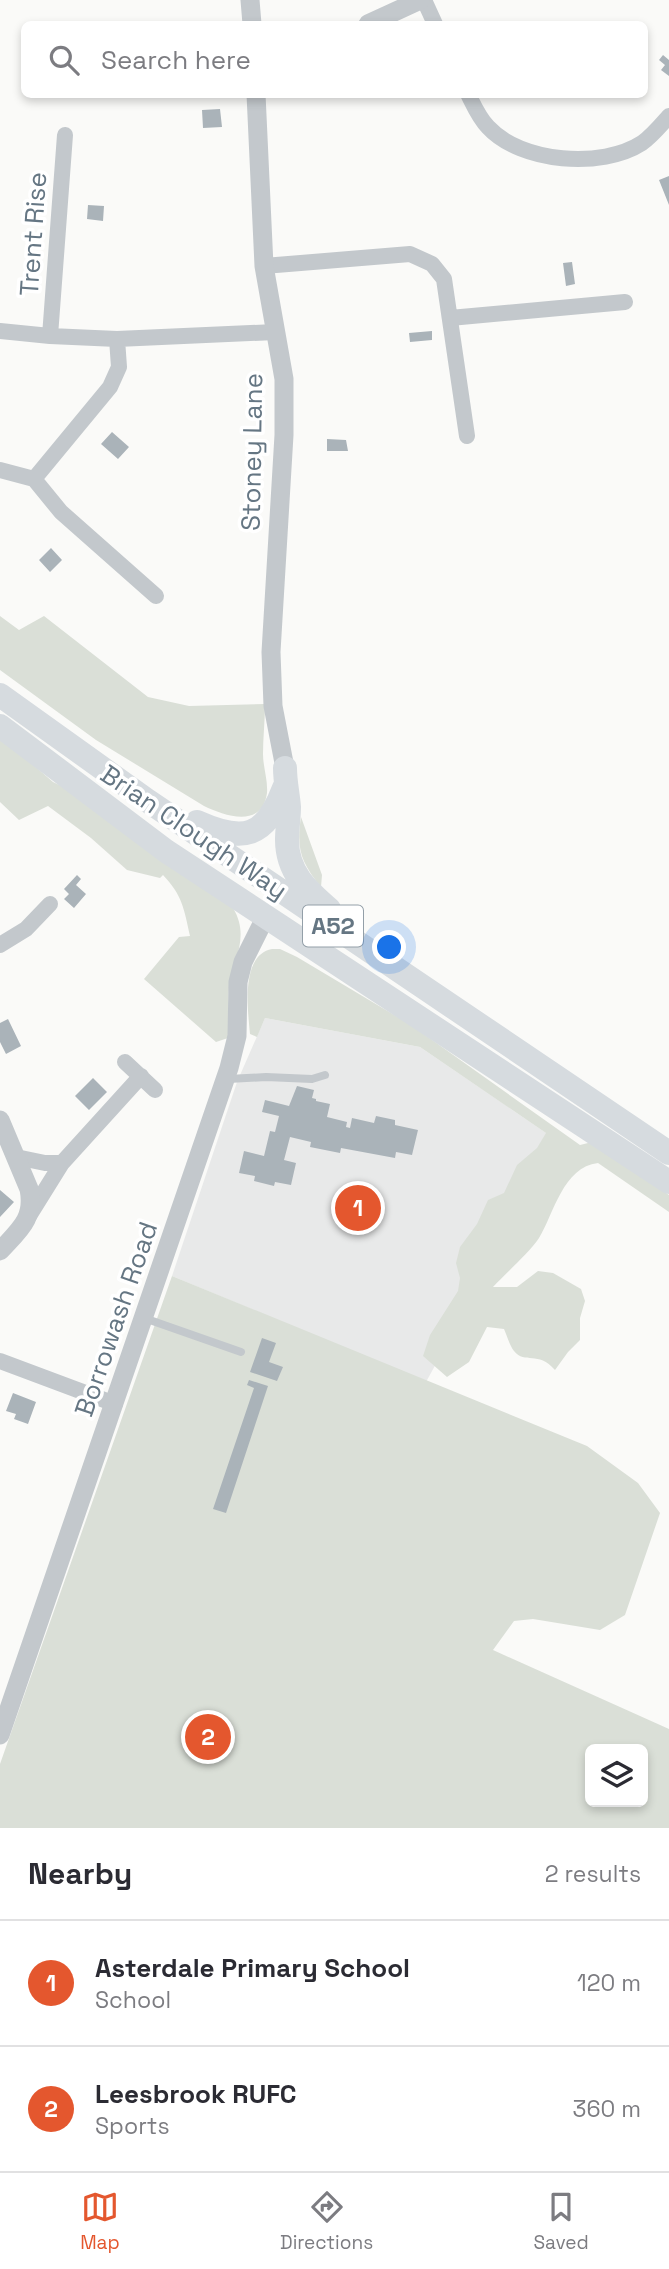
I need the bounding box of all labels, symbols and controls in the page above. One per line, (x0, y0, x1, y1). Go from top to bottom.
search box (21, 21, 648, 98)
icon: search (45, 41, 83, 79)
text: Search here (101, 43, 251, 77)
street label: Trent Rise (12, 171, 54, 297)
street label: Stoney Lane (234, 373, 270, 531)
street label: Brian Clough Way (94, 757, 294, 907)
road number: A52 (303, 906, 363, 946)
your location (372, 930, 406, 964)
pin: 1 (335, 1182, 381, 1234)
street label: Borrowash Road (67, 1217, 165, 1421)
pin: 2 (185, 1711, 231, 1763)
map controls (585, 1744, 648, 1807)
button: layers (585, 1744, 648, 1807)
text: Nearby (28, 1854, 132, 1893)
text: 2 results (545, 1859, 641, 1889)
text: Asterdale Primary School (95, 1951, 410, 1985)
text: 1 (46, 1968, 56, 1998)
text: 120 m (577, 1968, 641, 1998)
text: School (95, 1985, 171, 2015)
text: Leesbrook RUFC (95, 2077, 297, 2111)
text: 2 (44, 2094, 58, 2124)
text: 360 m (573, 2094, 641, 2124)
text: Sports (95, 2111, 170, 2141)
tab: Map (80, 2188, 120, 2255)
tab: Directions (280, 2188, 373, 2255)
tab: Saved (533, 2188, 589, 2255)

